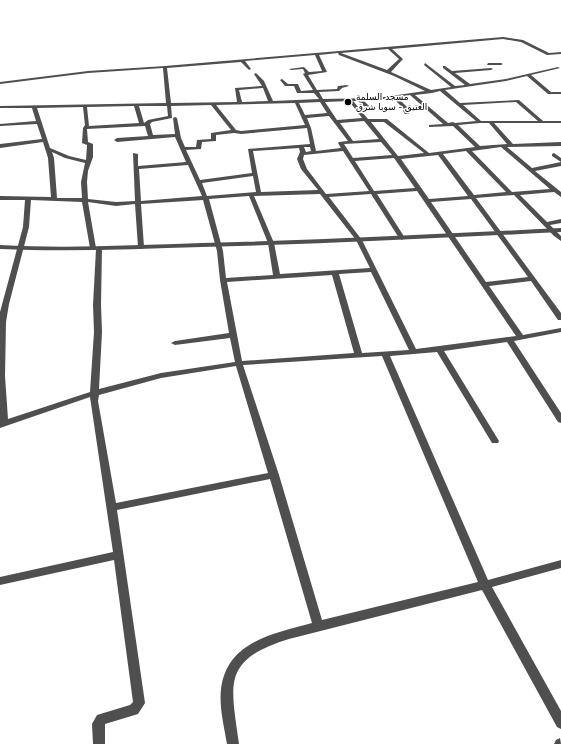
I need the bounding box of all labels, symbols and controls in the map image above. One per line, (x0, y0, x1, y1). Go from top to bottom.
place label: مسجد السلمة العتيق - سوبا شرق (356, 92, 427, 112)
marker: مسجد السلمة العتيق - سوبا شرق (343, 97, 353, 107)

